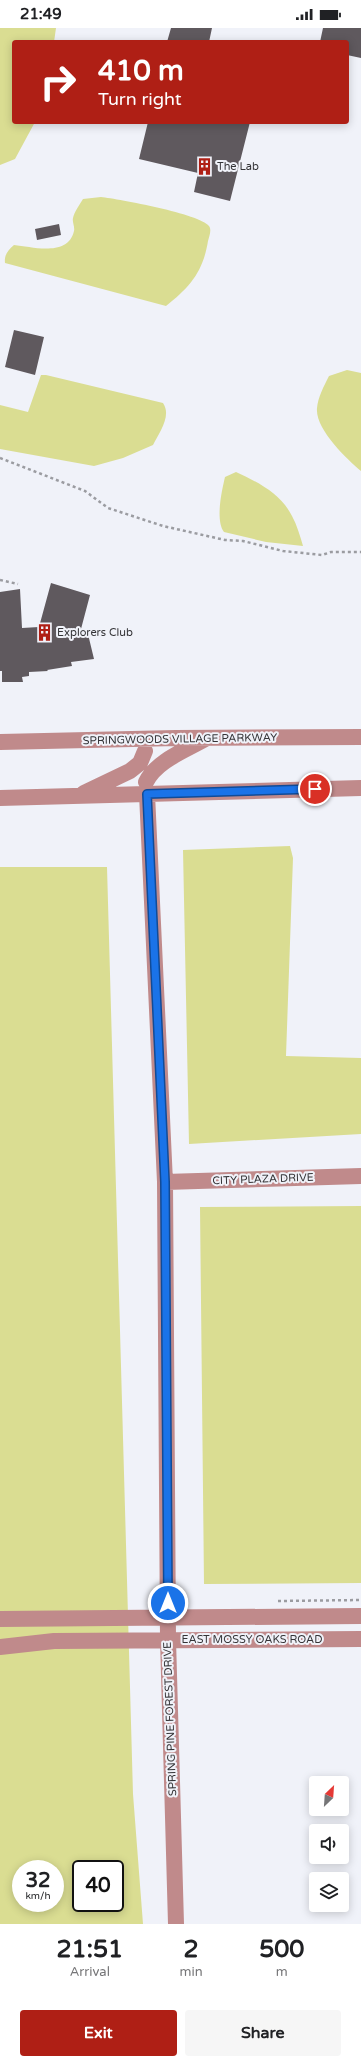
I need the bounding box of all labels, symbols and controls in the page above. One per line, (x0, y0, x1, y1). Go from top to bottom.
text: 21:49 (20, 5, 62, 23)
text: 410 m (98, 54, 184, 88)
icon: right (32, 56, 84, 108)
text: Turn right (98, 88, 182, 110)
building icon: The Lab (194, 156, 214, 176)
place label: The Lab (217, 160, 259, 173)
building icon: Explorers Club (34, 622, 54, 642)
place label: Explorers Club (57, 626, 133, 639)
street label: SPRINGWOODS VILLAGE PARKWAY (83, 731, 277, 747)
pin (298, 772, 332, 806)
icon: arrive (304, 778, 326, 800)
street label: CITY PLAZA DRIVE (212, 1171, 314, 1187)
position arrow (147, 1582, 189, 1624)
street label: EAST MOSSY OAKS ROAD (181, 1633, 323, 1646)
street label: SPRING PINE FOREST DRIVE (161, 1642, 179, 1796)
north arrow (309, 1776, 349, 1816)
map controls (309, 1776, 349, 1912)
button: sound (309, 1824, 349, 1864)
speed limit sign: 40 (72, 1860, 124, 1912)
text: 32 (25, 1869, 51, 1893)
button: layers (309, 1872, 349, 1912)
text: km/h (25, 1890, 51, 1902)
text: 21:51 (57, 1935, 123, 1964)
text: 2 (184, 1935, 199, 1964)
text: 500 (259, 1935, 304, 1964)
text: Arrival (70, 1964, 110, 1980)
text: min (180, 1964, 203, 1980)
text: m (276, 1964, 288, 1980)
button: Exit (20, 2010, 177, 2056)
button: Share (185, 2010, 341, 2056)

